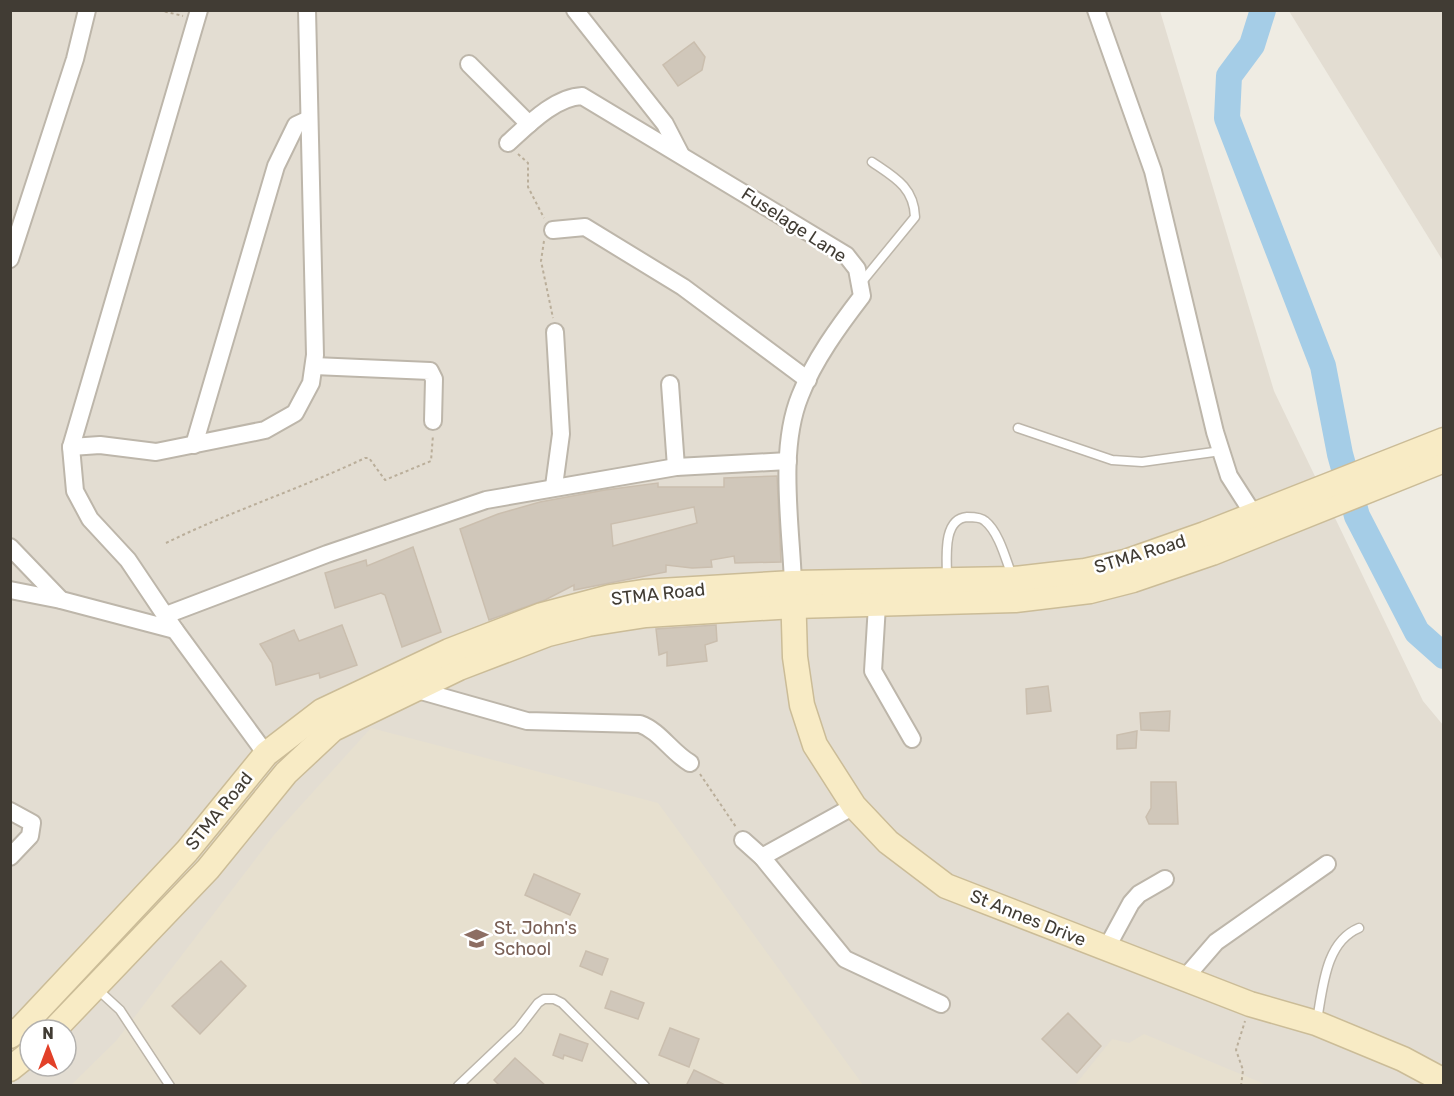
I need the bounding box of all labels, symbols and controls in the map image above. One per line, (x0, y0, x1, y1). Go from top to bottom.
street label: Fuselage Lane (737, 183, 851, 267)
street label: STMA Road (1092, 530, 1188, 578)
street label: STMA Road (610, 578, 706, 610)
street label: STMA Road (181, 767, 257, 855)
street label: St Annes Drive (967, 885, 1089, 951)
place label: St. John's School (494, 917, 577, 960)
school or university icon: St. John's School (463, 925, 489, 951)
north arrow (18, 1018, 78, 1078)
text: N (42, 1024, 54, 1043)

